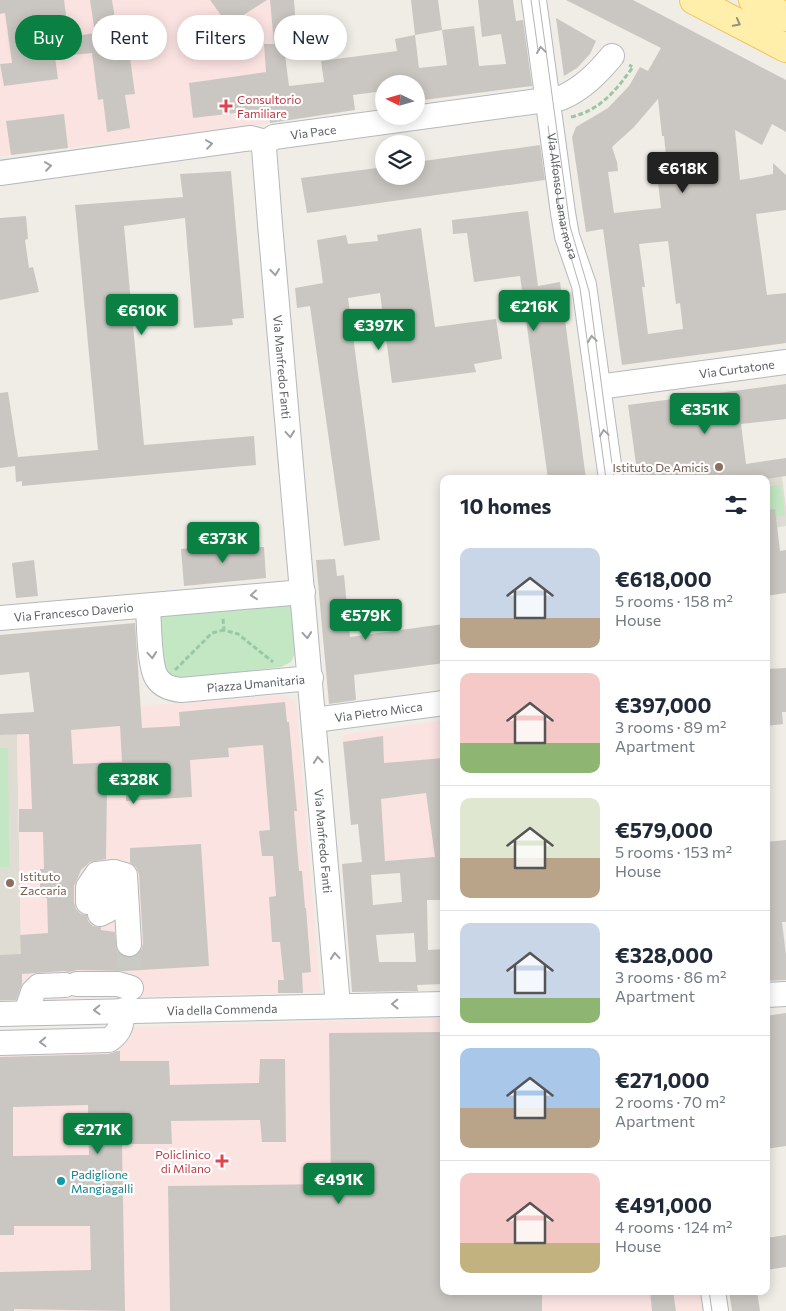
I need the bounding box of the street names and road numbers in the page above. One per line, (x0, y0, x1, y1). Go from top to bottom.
street label: Via Pace (289, 122, 337, 142)
street label: Via Alfonso Lamarmora (545, 132, 581, 261)
street label: Via Manfredo Fanti (271, 314, 294, 420)
street label: Via Curtatone (698, 357, 775, 381)
street label: Via Francesco Daverio (13, 600, 134, 624)
street label: Piazza Umanitaria (206, 672, 305, 695)
street label: Via Pietro Micca (334, 699, 423, 724)
street label: Via Manfredo Fanti (312, 788, 335, 894)
street label: Via della Commenda (166, 1001, 277, 1017)

